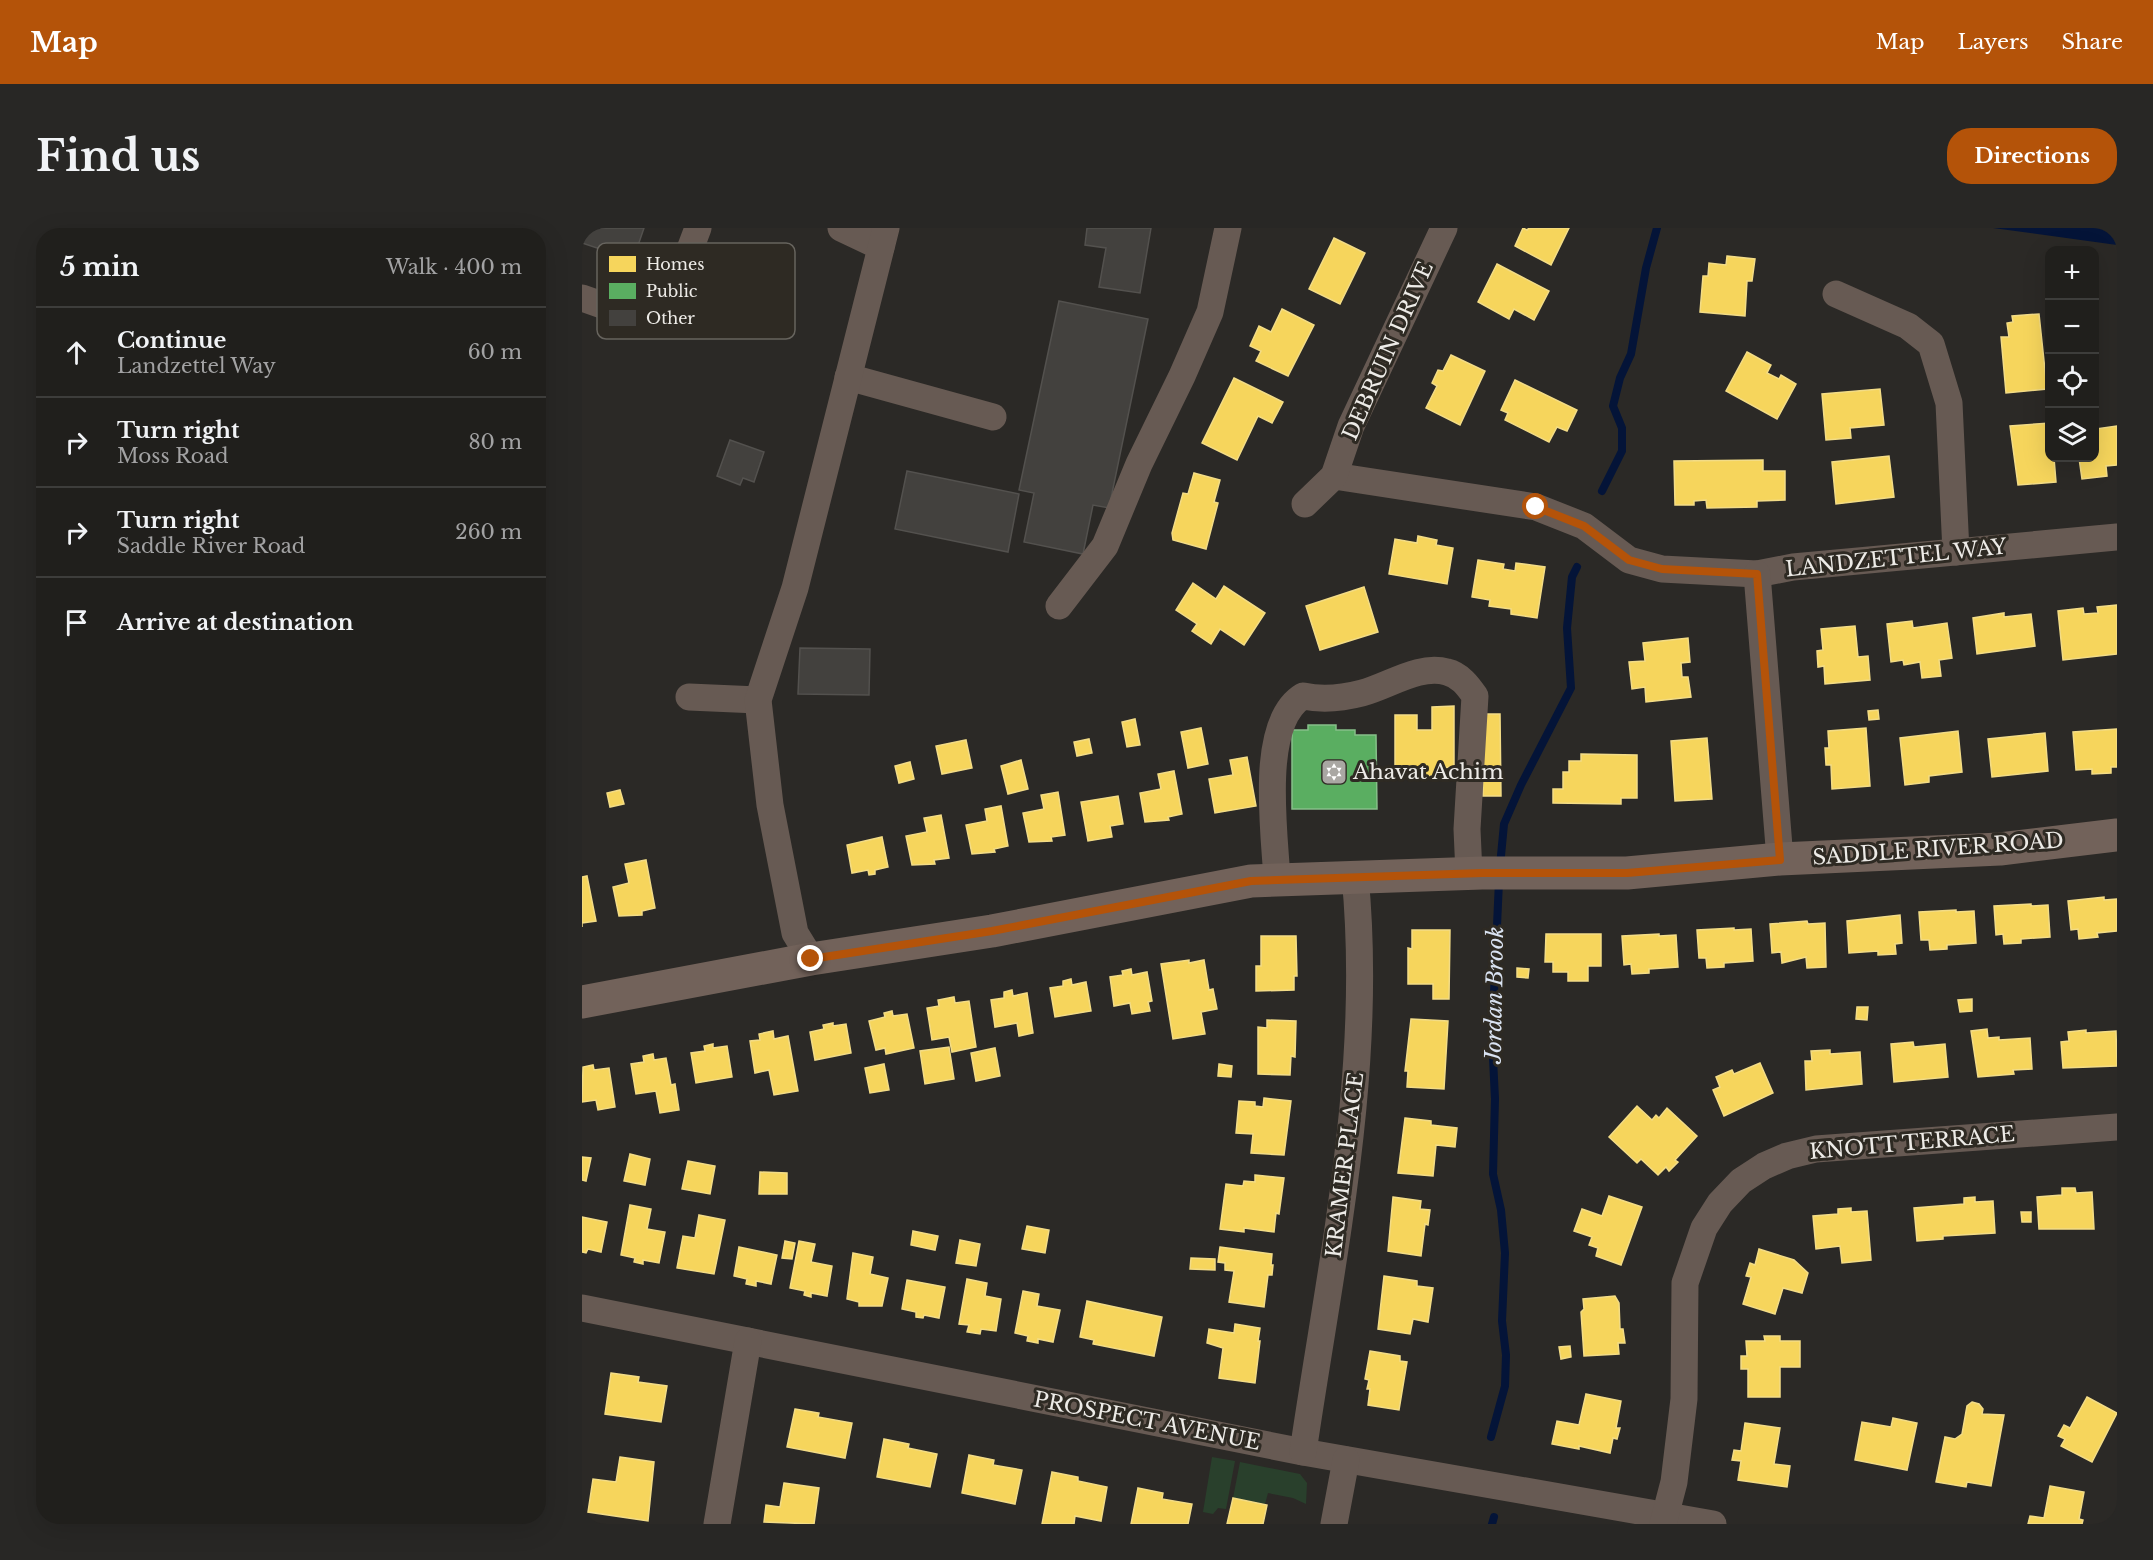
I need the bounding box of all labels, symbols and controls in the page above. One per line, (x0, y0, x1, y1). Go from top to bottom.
text: Map (30, 25, 98, 60)
text: Map (1876, 29, 1925, 55)
text: Layers (1958, 29, 2029, 55)
text: Share (2062, 29, 2123, 55)
button: Directions (1947, 128, 2117, 184)
text: Find us (36, 130, 200, 182)
legend (597, 243, 795, 339)
map controls (2045, 246, 2099, 462)
button: + (2045, 246, 2099, 300)
text: 5 min (60, 251, 139, 283)
text: Homes (646, 254, 704, 274)
text: Walk · 400 m (386, 255, 522, 279)
street label: DEBRUIN DRIVE (1337, 258, 1439, 444)
text: Public (646, 281, 698, 301)
button: − (2045, 300, 2099, 354)
text: Other (646, 308, 695, 328)
text: Continue (117, 327, 226, 354)
icon: ahead (60, 336, 93, 369)
text: 60 m (468, 340, 522, 364)
text: Landzettel Way (117, 354, 276, 378)
button: locate (2045, 354, 2099, 408)
button: layers (2045, 408, 2099, 462)
text: Turn right (117, 417, 239, 444)
icon: right (60, 426, 93, 459)
text: 80 m (468, 430, 522, 454)
text: Moss Road (117, 444, 228, 468)
route start (1522, 493, 1548, 519)
text: Turn right (117, 507, 239, 534)
icon: right (60, 516, 93, 549)
text: 260 m (455, 520, 522, 544)
street label: LANDZETTEL WAY (1784, 533, 2008, 583)
text: Saddle River Road (117, 534, 305, 558)
icon: arrive (60, 606, 93, 639)
text: Arrive at destination (117, 609, 354, 636)
synagogue icon: Ahavat Achim (1319, 757, 1349, 787)
place label: Ahavat Achim (1352, 759, 1504, 785)
street label: SADDLE RIVER ROAD (1812, 827, 2064, 871)
water label: Jordan Brook (1480, 926, 1509, 1065)
route end (797, 945, 823, 971)
street label: KRAMER PLACE (1321, 1071, 1369, 1259)
street label: KNOTT TERRACE (1808, 1121, 2016, 1165)
street label: PROSPECT AVENUE (1031, 1386, 1263, 1456)

